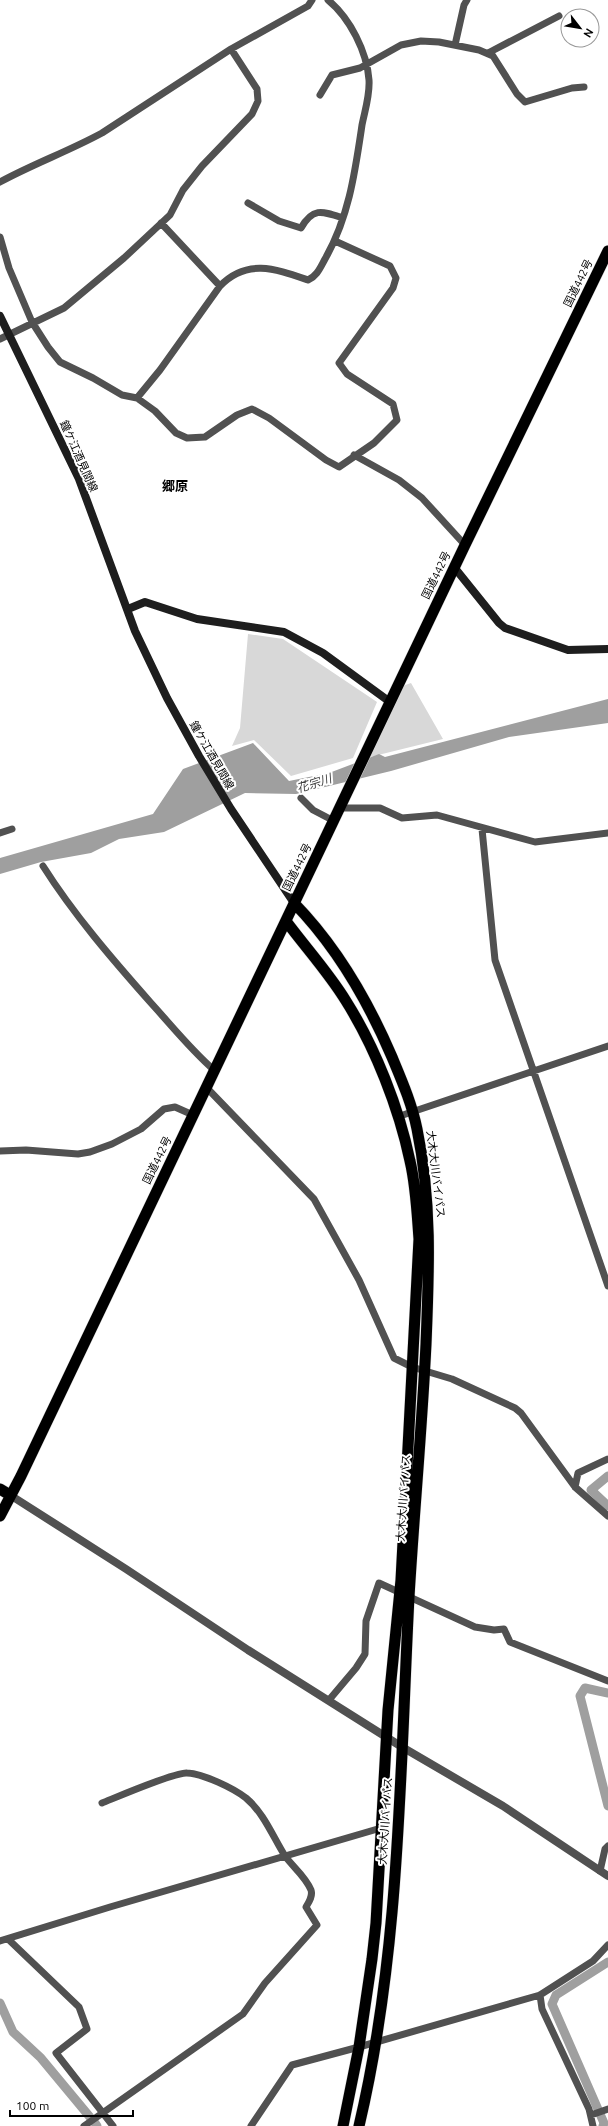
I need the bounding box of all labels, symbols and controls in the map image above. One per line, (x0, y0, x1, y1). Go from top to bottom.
north arrow (560, 8, 600, 48)
text: N (581, 27, 596, 40)
street label: 国道442号 (561, 257, 595, 309)
street label: 鐘ケ江酒見間線 (58, 418, 100, 494)
district label: 郷原 (162, 479, 188, 493)
street label: 国道442号 (419, 549, 453, 601)
street label: 鐘ケ江酒見間線 (188, 719, 236, 791)
water label: 花宗川 (295, 771, 335, 795)
street label: 国道442号 (280, 841, 314, 893)
street label: 大木大川バイパス (425, 1130, 447, 1218)
street label: 国道442号 (140, 1134, 174, 1186)
street label: 大木大川バイパス (394, 1454, 412, 1542)
street label: 大木大川バイパス (376, 1777, 394, 1865)
scale bar (10, 2092, 133, 2118)
text: 100 m (16, 2099, 49, 2112)

